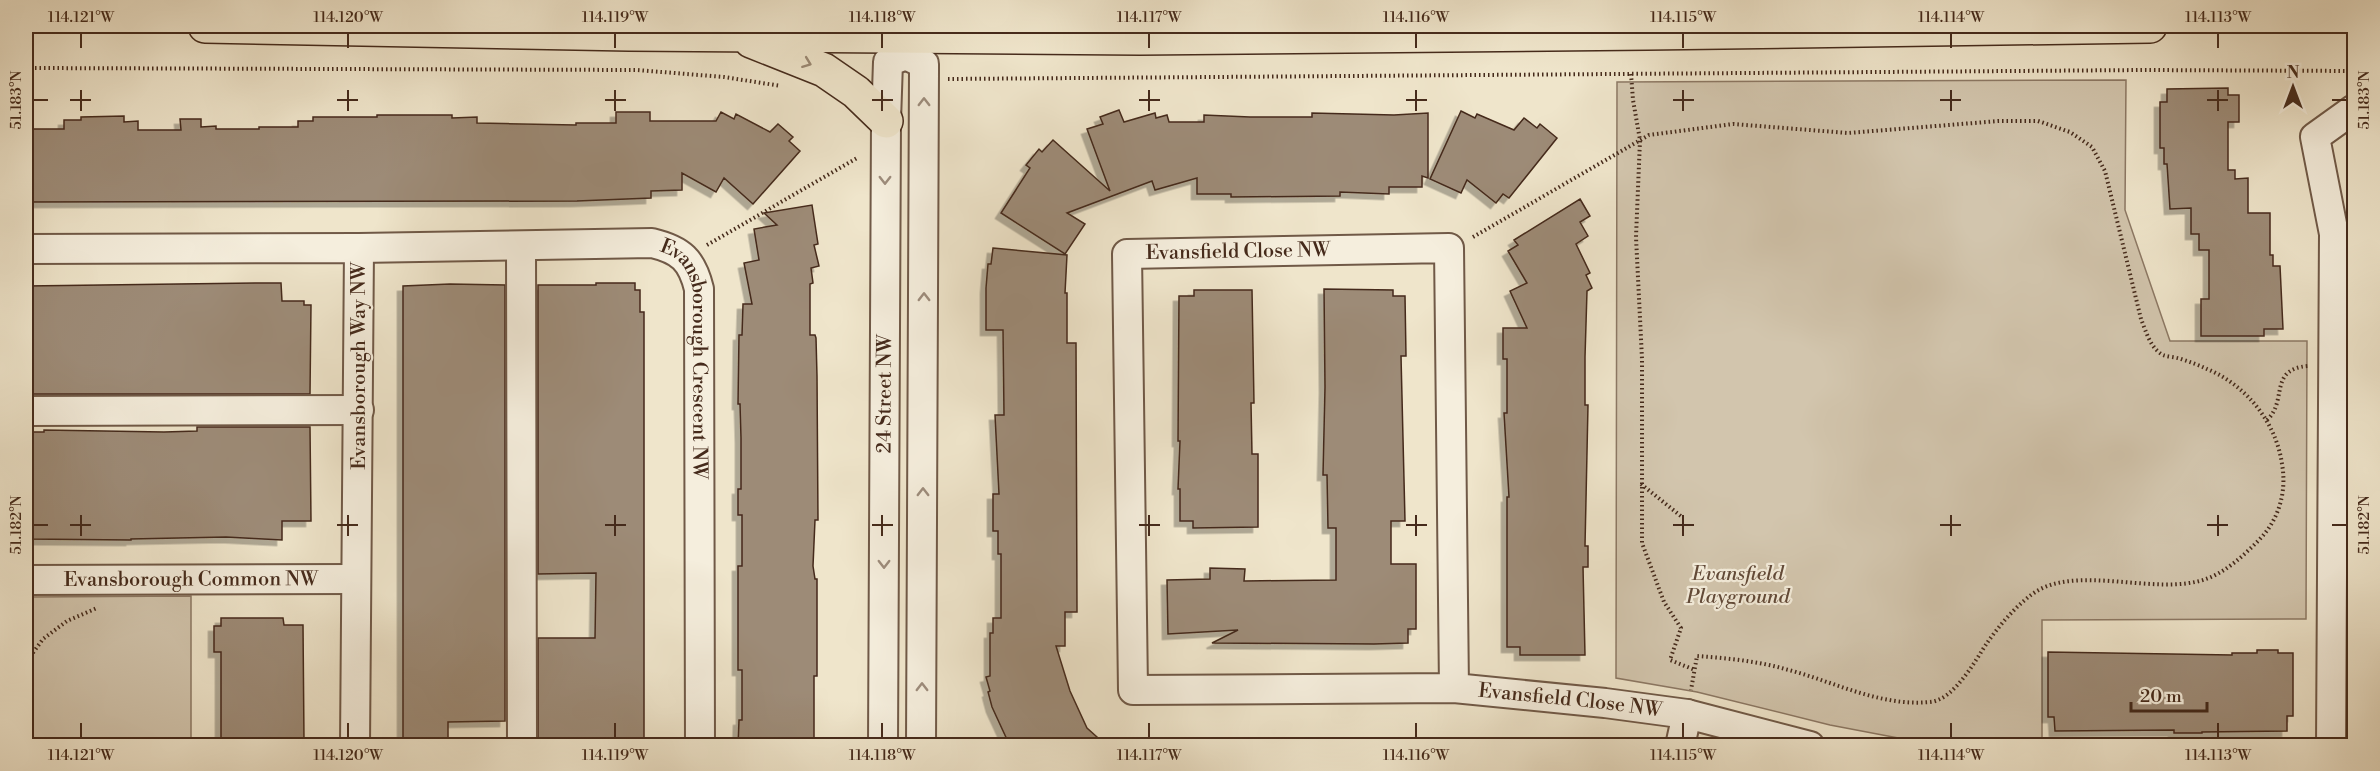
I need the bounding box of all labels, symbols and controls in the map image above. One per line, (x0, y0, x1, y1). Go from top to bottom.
text: 114.121°W (48, 8, 115, 27)
text: 114.120°W (313, 8, 383, 27)
text: 114.119°W (582, 8, 649, 27)
text: 114.118°W (849, 8, 916, 27)
text: 114.117°W (1117, 8, 1182, 27)
text: 114.116°W (1383, 8, 1450, 27)
text: 114.115°W (1650, 8, 1716, 27)
text: 114.114°W (1918, 8, 1984, 27)
text: 114.113°W (2185, 8, 2251, 27)
one-way arrow (801, 56, 812, 68)
north arrow (2263, 57, 2323, 117)
text: N (2287, 63, 2300, 83)
text: 51.183°N (7, 71, 26, 129)
text: 51.183°N (2355, 71, 2374, 129)
one-way arrow (918, 98, 930, 107)
one-way arrow (879, 175, 891, 184)
street label: Evansborough Crescent NW (657, 234, 712, 480)
street label: Evansfield Close NW (1146, 238, 1331, 266)
street label: Evansborough Way NW (347, 261, 372, 470)
one-way arrow (918, 293, 930, 302)
street label: 24 Street NW (872, 334, 897, 454)
one-way arrow (917, 488, 929, 497)
text: 51.182°N (7, 495, 26, 555)
text: 51.182°N (2355, 495, 2374, 555)
one-way arrow (878, 559, 890, 568)
park label: Evansfield Playground (1685, 562, 1791, 610)
street label: Evansborough Common NW (64, 567, 319, 592)
scale bar (2131, 675, 2208, 713)
street label: Evansfield Close NW (1477, 678, 1664, 723)
one-way arrow (915, 683, 928, 692)
text: 20 m (2140, 685, 2182, 708)
text: 114.121°W (48, 746, 115, 765)
text: 114.120°W (313, 746, 383, 765)
text: 114.119°W (582, 746, 649, 765)
text: 114.118°W (849, 746, 916, 765)
text: 114.117°W (1117, 746, 1182, 765)
text: 114.116°W (1383, 746, 1450, 765)
text: 114.115°W (1650, 746, 1716, 765)
text: 114.114°W (1918, 746, 1984, 765)
text: 114.113°W (2185, 746, 2251, 765)

